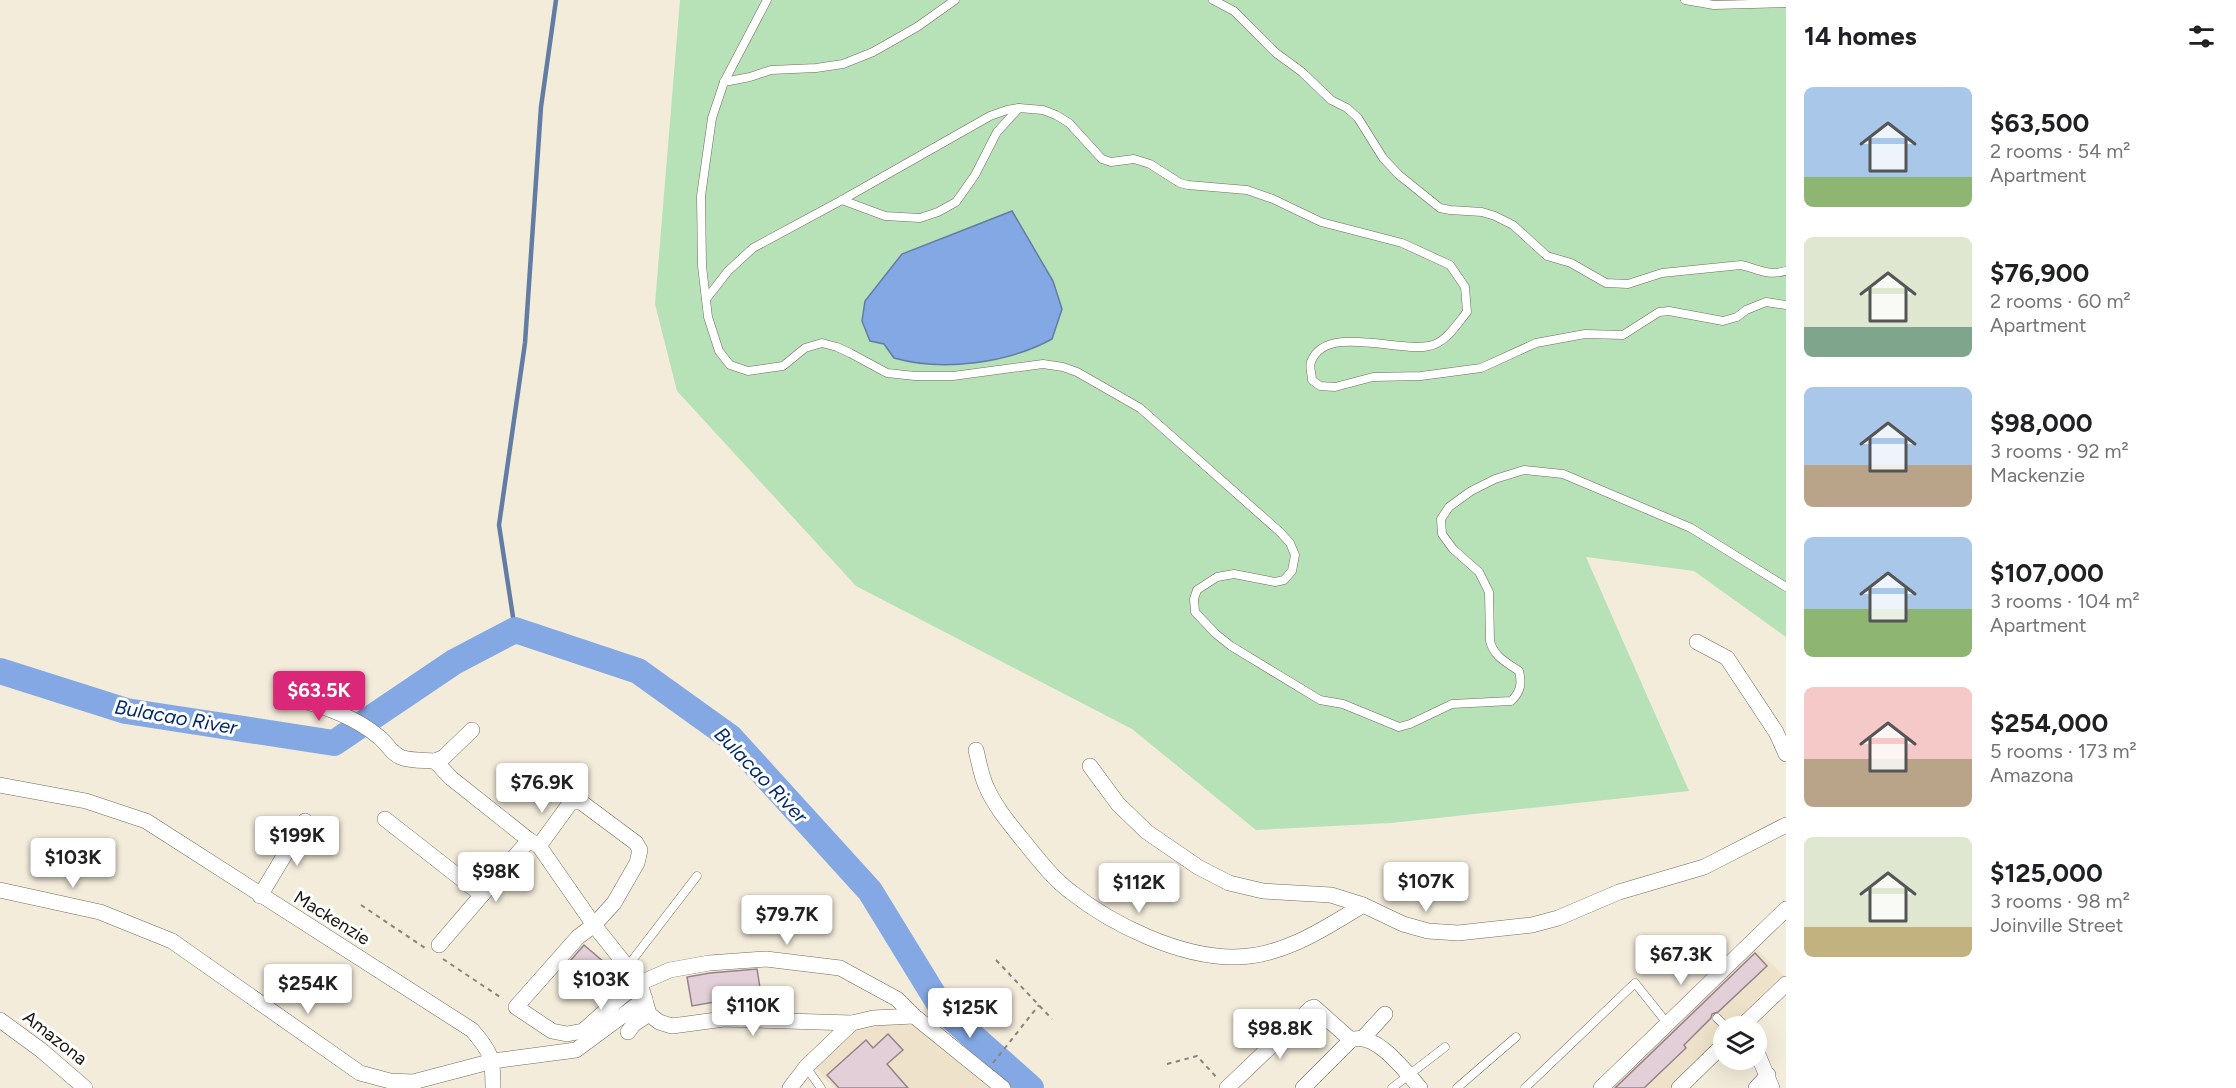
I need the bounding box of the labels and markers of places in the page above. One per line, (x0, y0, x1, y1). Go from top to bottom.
pin: $63.5K (270, 671, 368, 722)
pin: $76.9K (493, 763, 591, 814)
pin: $199K (255, 816, 339, 867)
pin: $103K (31, 838, 115, 889)
pin: $98K (460, 852, 532, 903)
pin: $107K (1384, 862, 1468, 913)
pin: $112K (1097, 863, 1181, 914)
pin: $79.7K (738, 895, 836, 946)
pin: $67.3K (1632, 935, 1730, 986)
pin: $103K (559, 960, 643, 1011)
pin: $254K (266, 964, 350, 1015)
pin: $110K (711, 986, 795, 1037)
pin: $125K (928, 988, 1012, 1039)
pin: $98.8K (1231, 1009, 1329, 1060)

